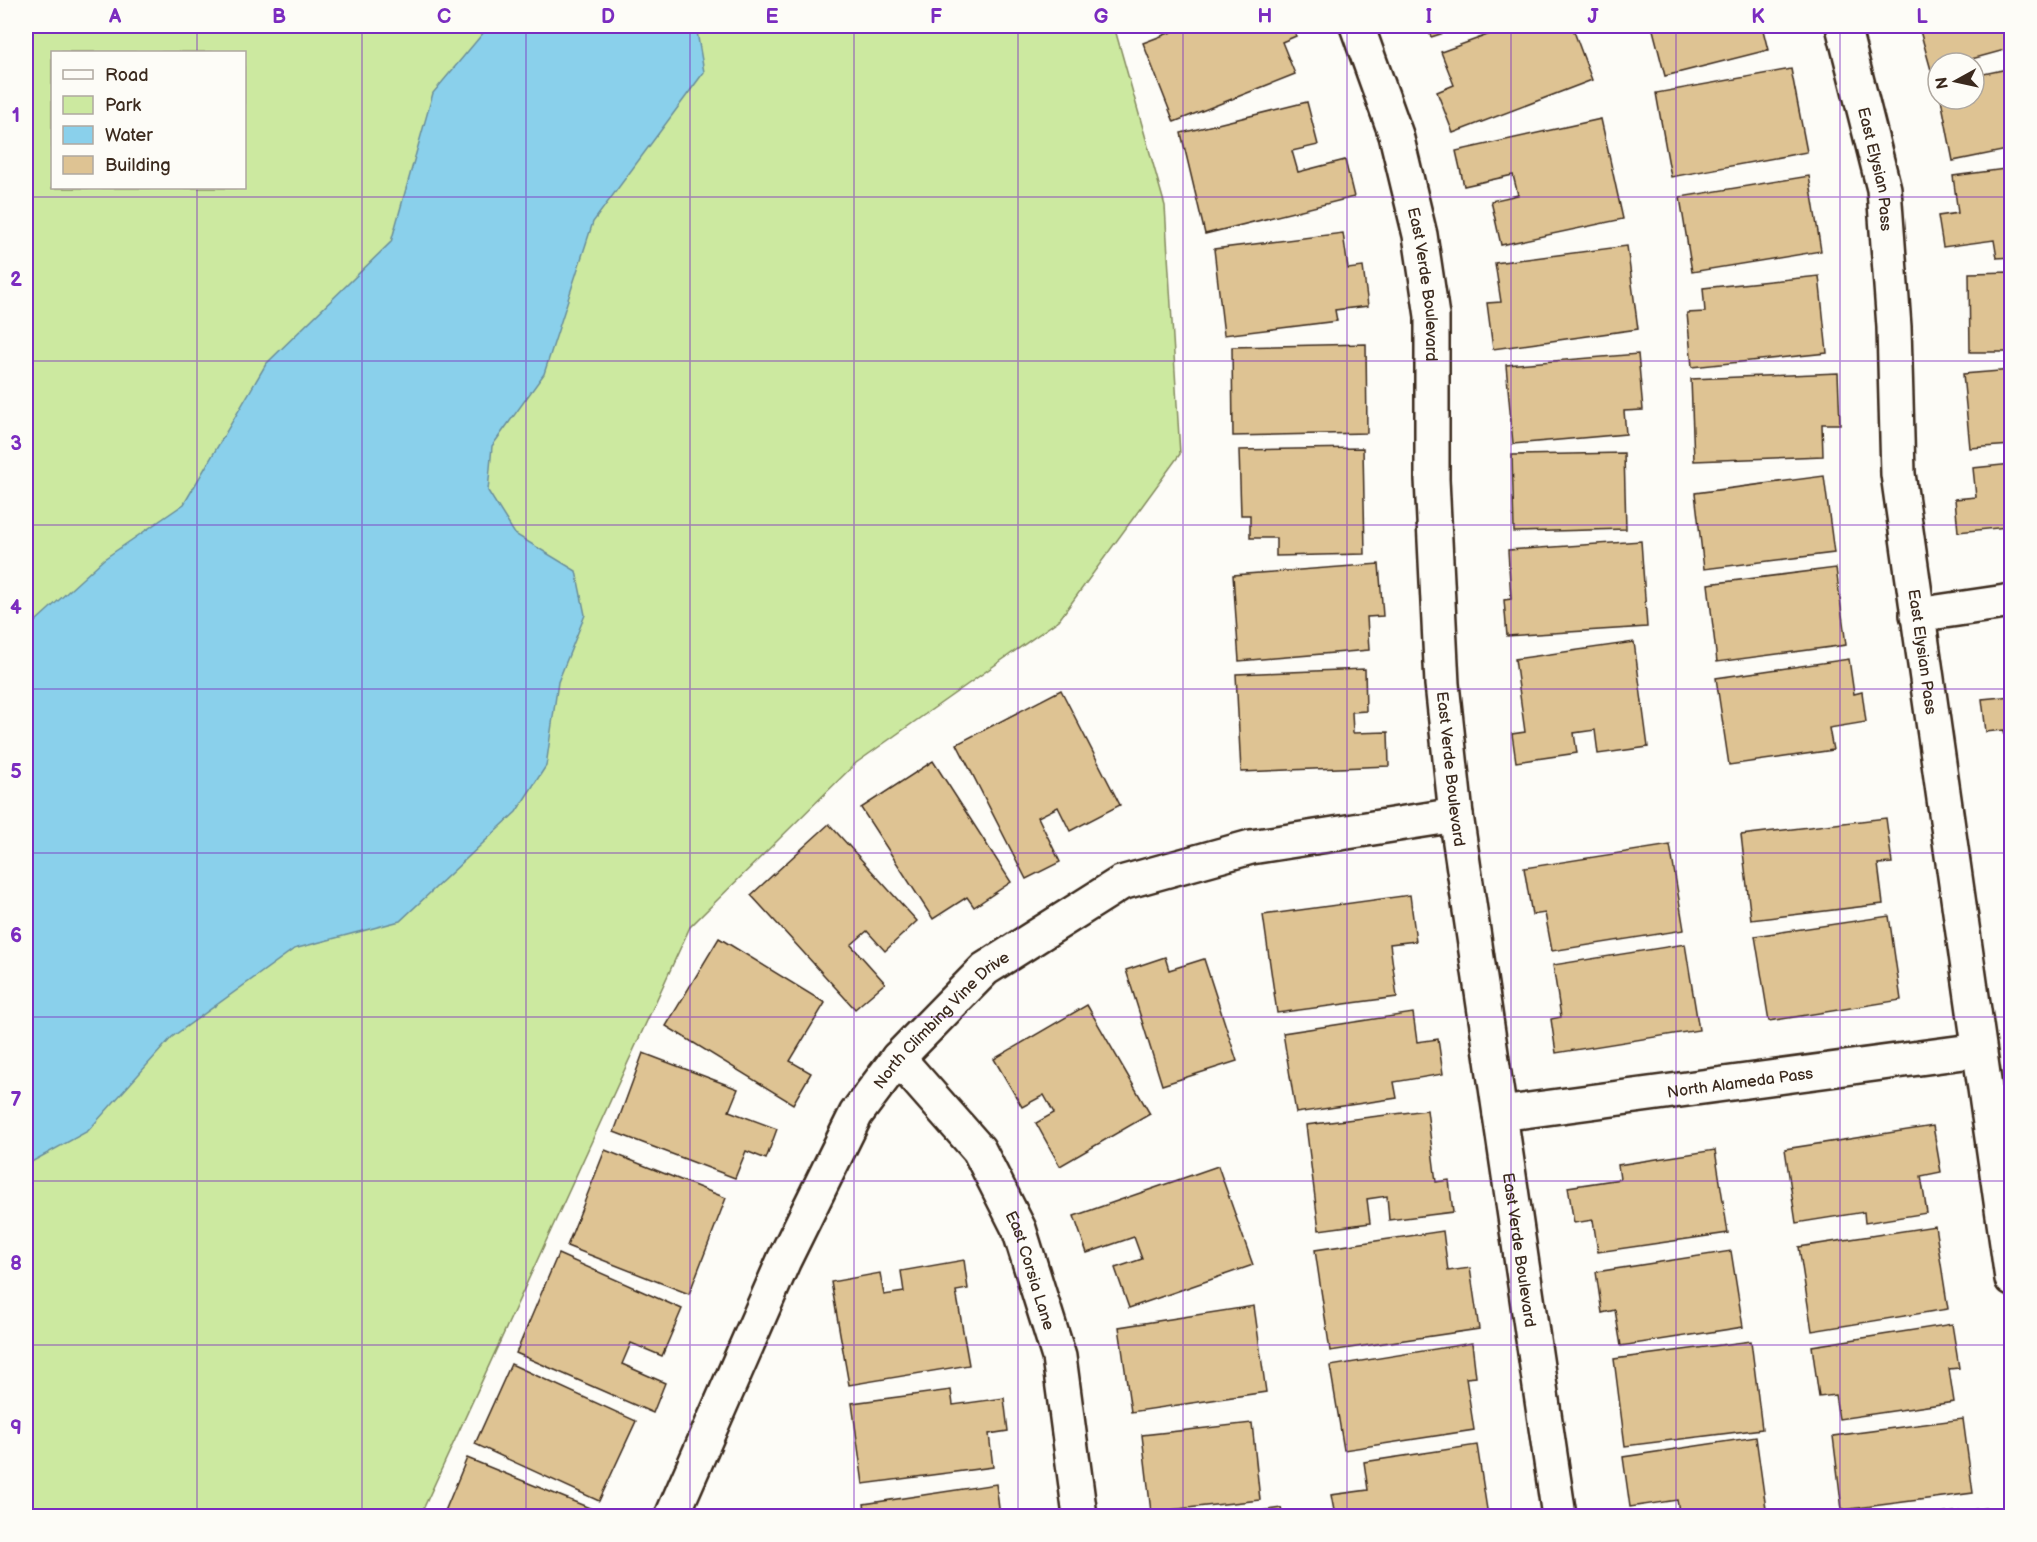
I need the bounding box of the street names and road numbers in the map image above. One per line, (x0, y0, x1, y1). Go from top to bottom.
street label: East Elysian Pass (1853, 105, 1895, 232)
street label: East Verde Boulevard (1403, 205, 1440, 361)
street label: East Elysian Pass (1903, 588, 1940, 716)
street label: East Verde Boulevard (1432, 690, 1468, 848)
street label: North Climbing Vine Drive (870, 948, 1014, 1093)
street label: North Alameda Pass (1666, 1064, 1814, 1103)
street label: East Verde Boulevard (1498, 1172, 1539, 1329)
street label: East Corsia Lane (1000, 1208, 1058, 1333)

